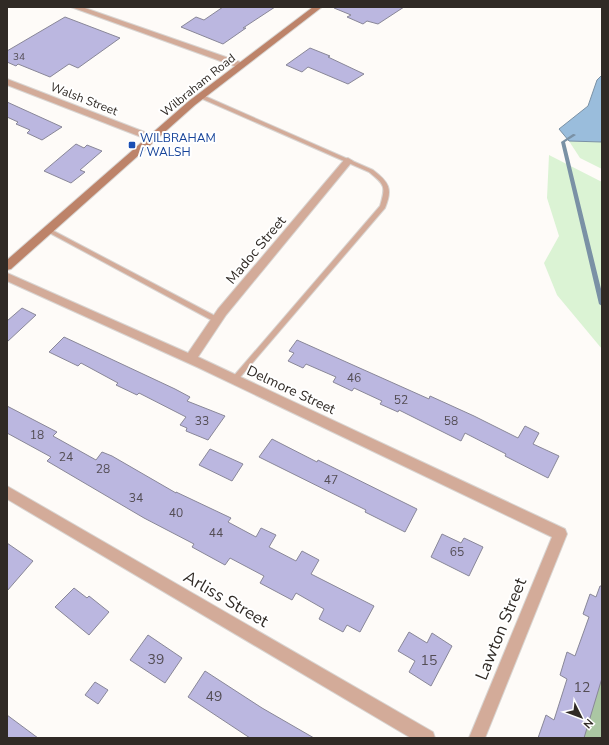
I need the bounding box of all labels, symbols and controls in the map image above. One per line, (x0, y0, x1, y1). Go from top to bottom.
house number: 34 (13, 50, 25, 64)
street label: Wilbraham Road (157, 50, 239, 120)
street label: Walsh Street (48, 79, 121, 119)
place label: WILBRAHAM / WALSH (139, 130, 216, 160)
marker: WILBRAHAM / WALSH (127, 140, 137, 150)
street label: Madoc Street (222, 212, 290, 288)
street label: Delmore Street (244, 361, 339, 419)
house number: 46 (347, 370, 361, 386)
house number: 52 (394, 392, 408, 408)
house number: 33 (195, 413, 209, 429)
house number: 58 (444, 413, 458, 429)
house number: 18 (30, 427, 44, 443)
house number: 24 (59, 449, 73, 465)
house number: 28 (96, 461, 110, 477)
house number: 47 (324, 472, 338, 488)
house number: 34 (129, 490, 143, 506)
house number: 40 (169, 505, 183, 521)
house number: 44 (209, 525, 223, 541)
house number: 65 (450, 544, 464, 560)
street label: Arliss Street (179, 565, 274, 633)
street label: Lawton Street (470, 573, 532, 684)
house number: 39 (148, 650, 164, 669)
house number: 15 (421, 651, 437, 670)
house number: 12 (574, 678, 590, 697)
house number: 49 (206, 687, 222, 706)
north arrow (561, 697, 601, 737)
text: N (580, 715, 596, 731)

